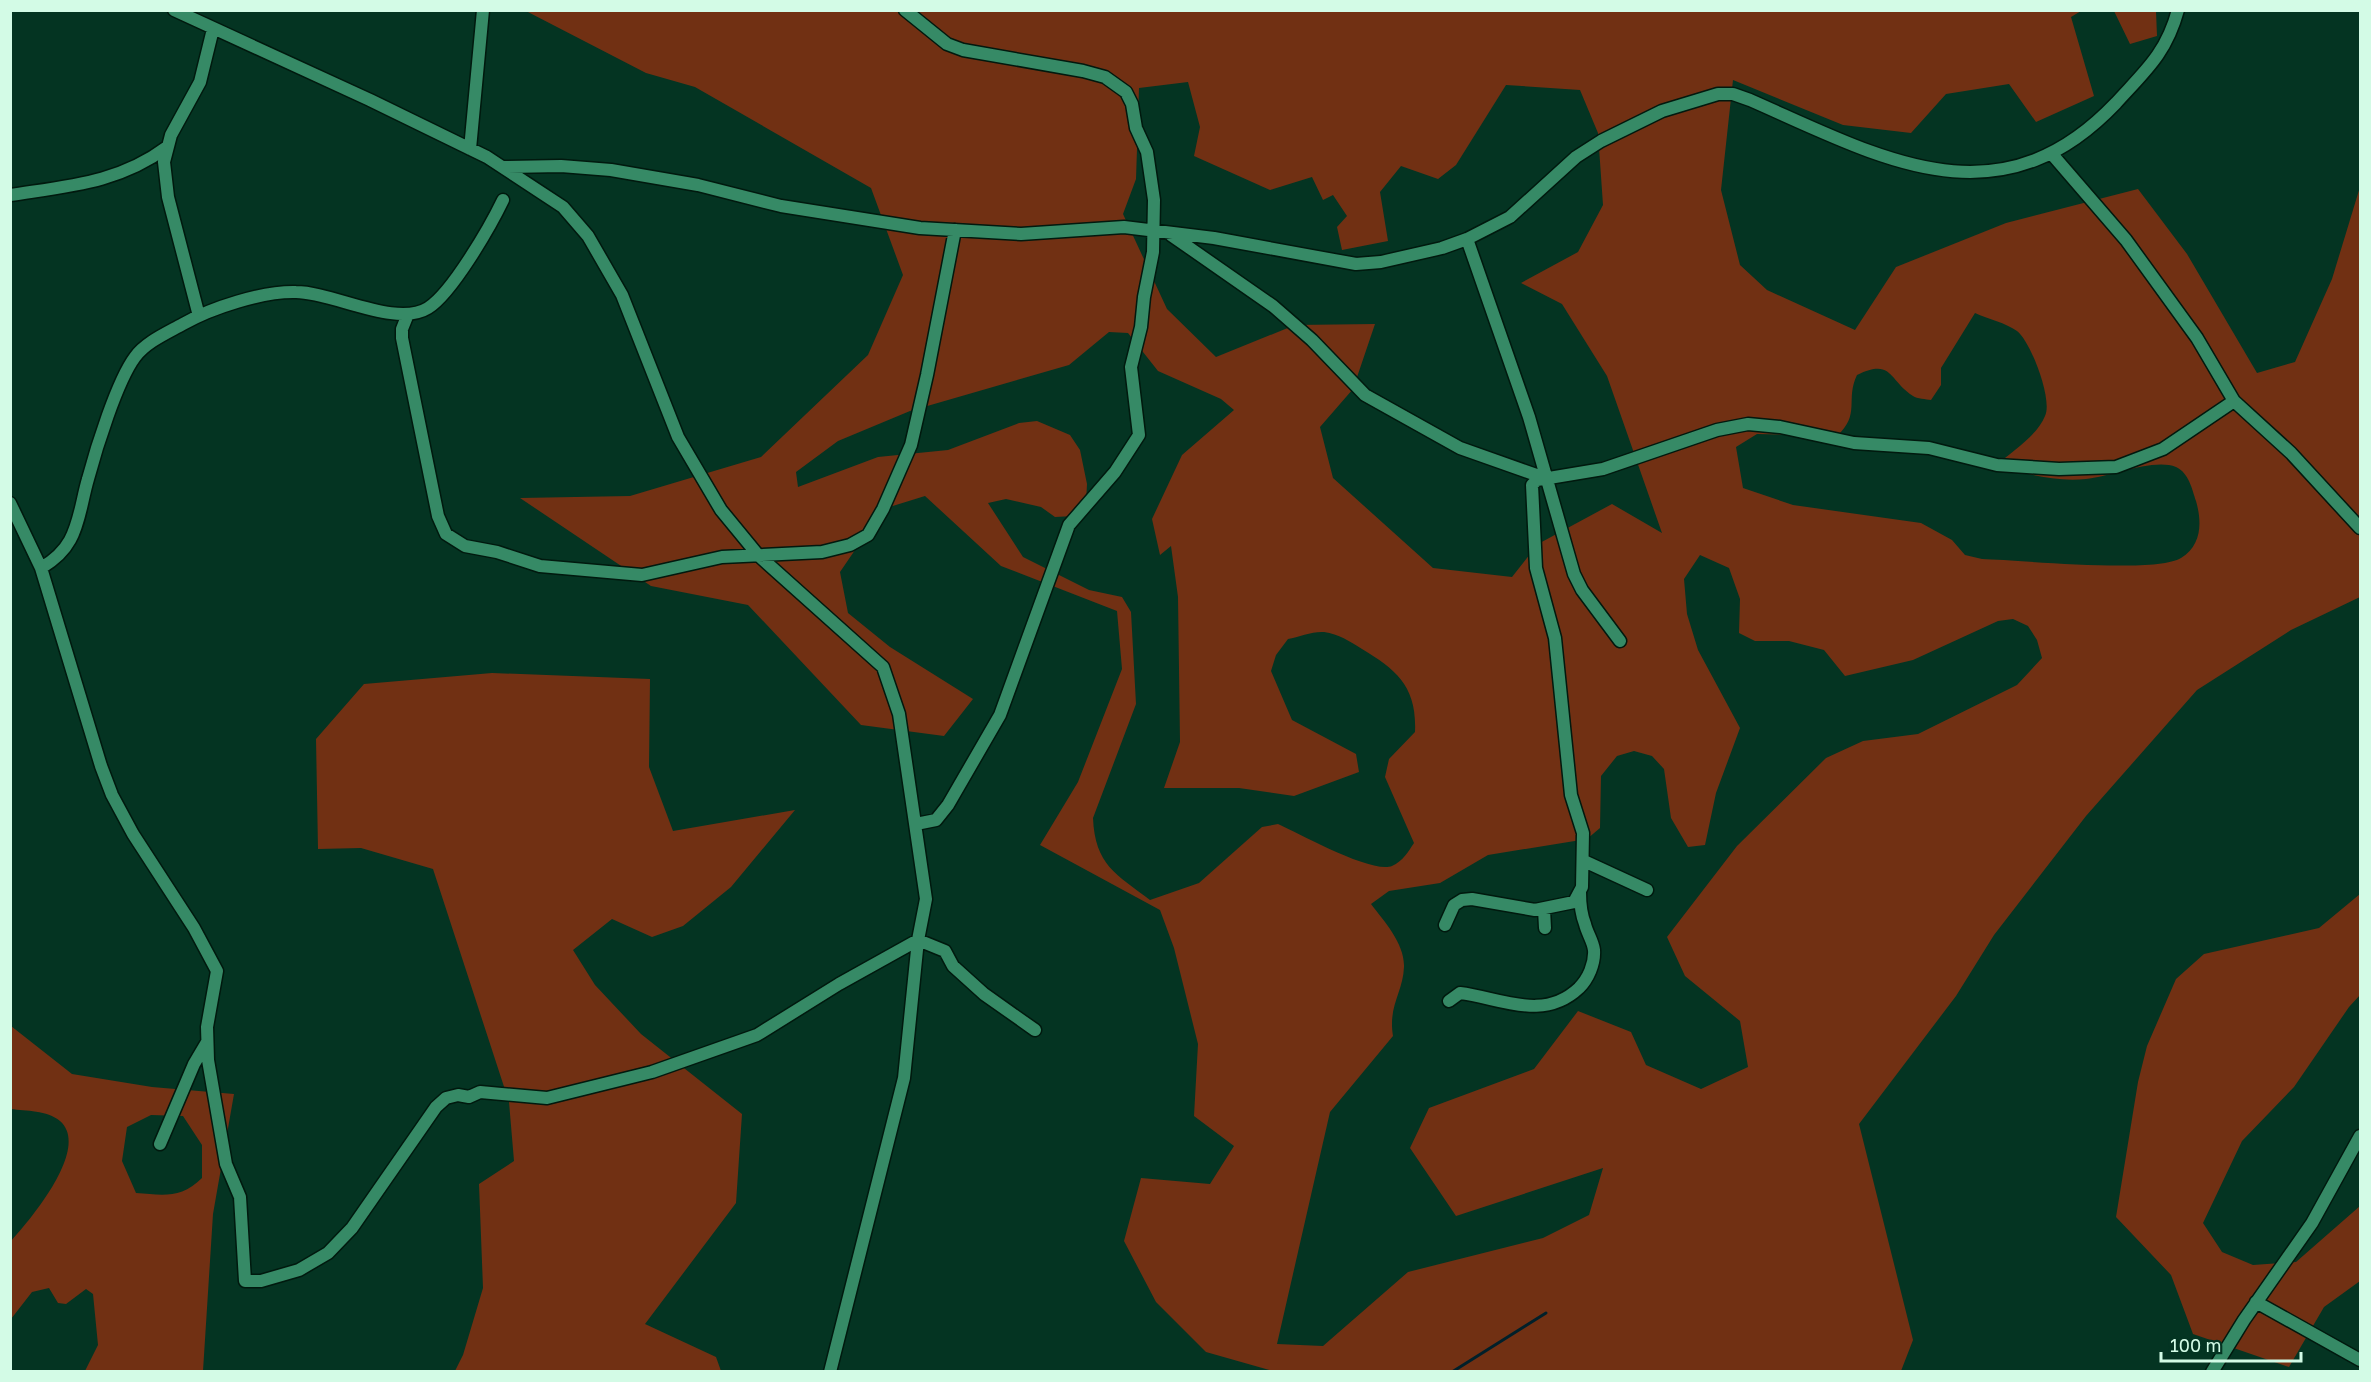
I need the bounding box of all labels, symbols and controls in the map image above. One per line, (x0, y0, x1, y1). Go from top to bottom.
scale bar (2161, 1325, 2300, 1363)
text: 100 m (2170, 1334, 2221, 1356)

